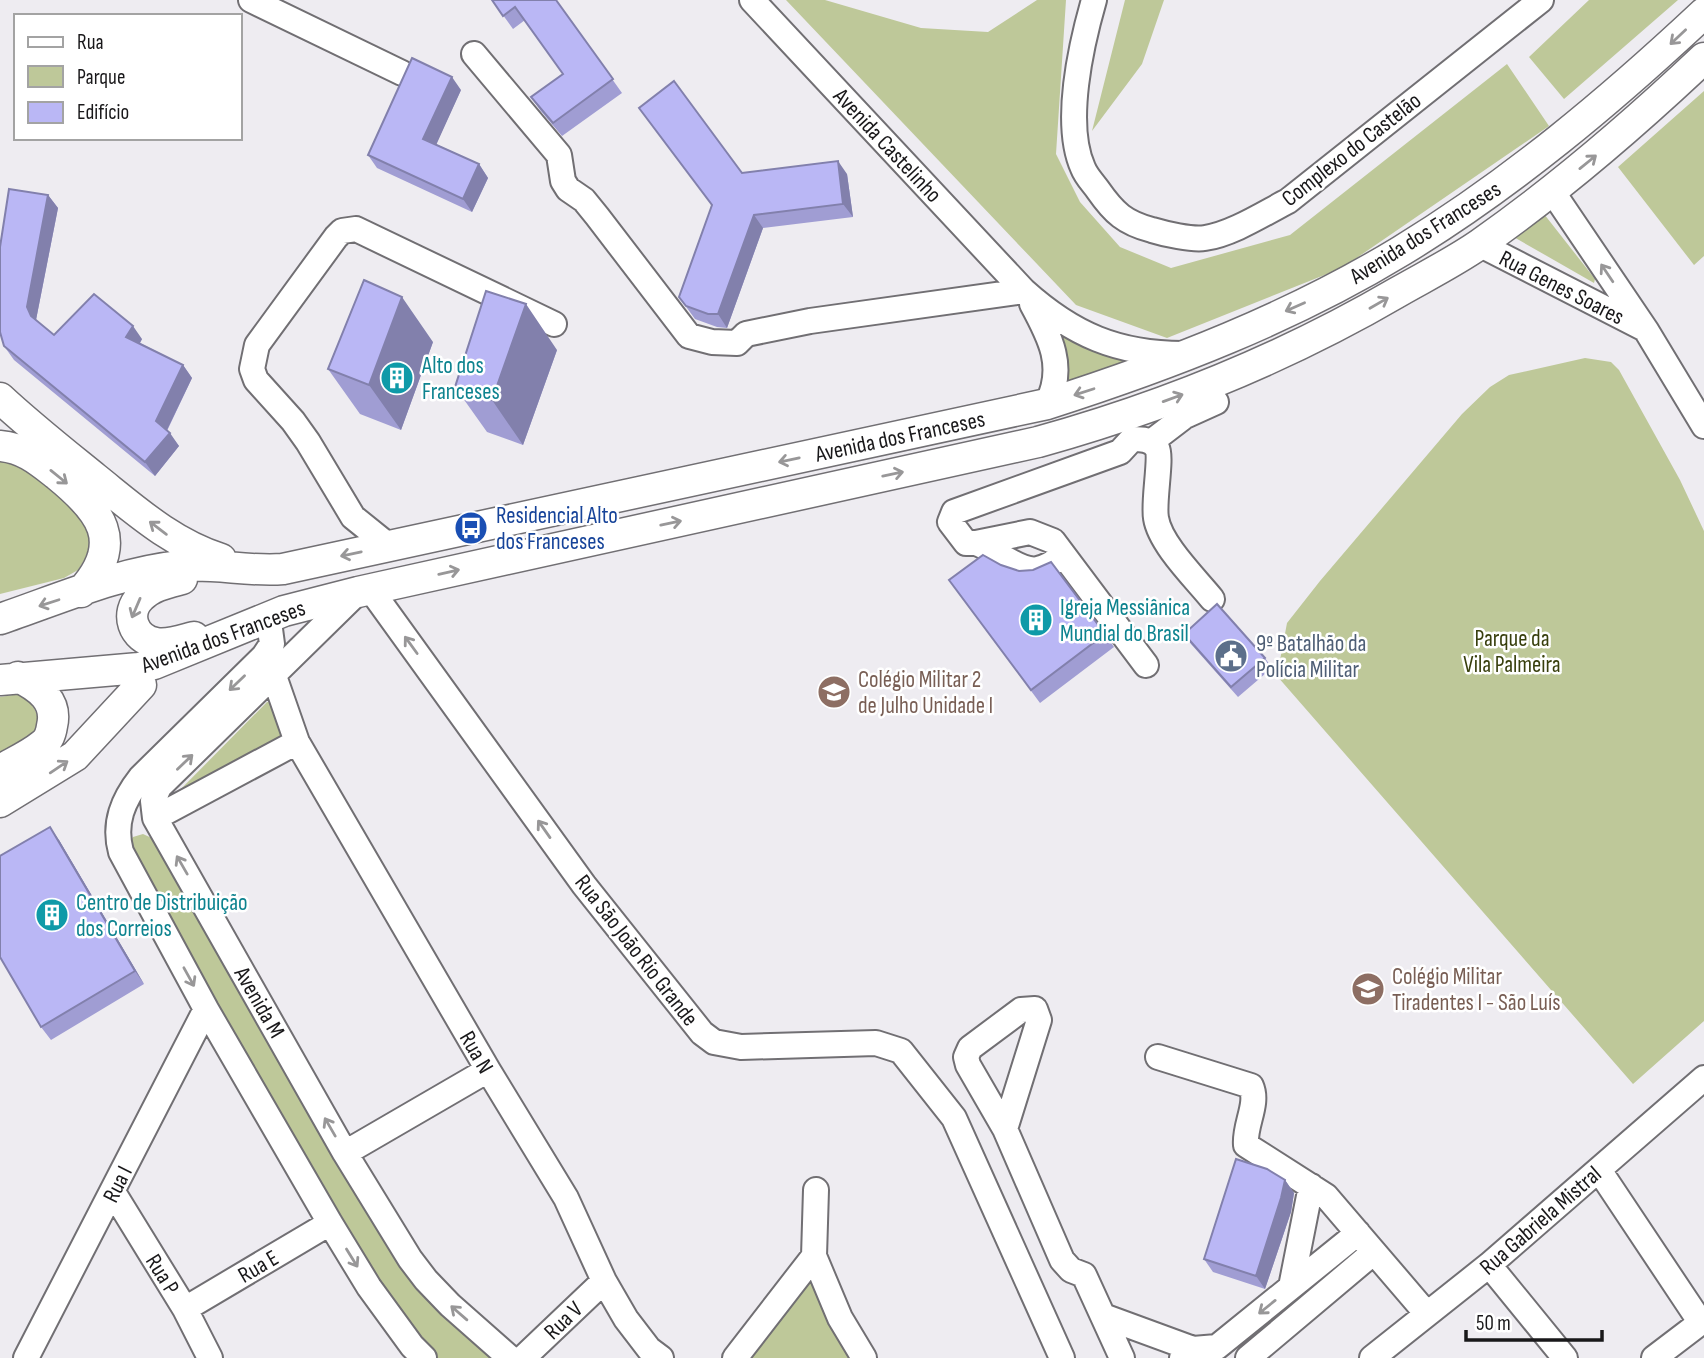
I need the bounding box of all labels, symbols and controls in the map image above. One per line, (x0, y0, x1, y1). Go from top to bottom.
legend (14, 14, 242, 140)
one-way arrow (1670, 28, 1687, 45)
text: Rua (77, 30, 104, 55)
text: Parque (77, 65, 125, 90)
street label: Avenida Castelinho (827, 82, 947, 209)
street label: Complexo do Castelão (1276, 87, 1427, 213)
text: Edifício (77, 100, 129, 125)
one-way arrow (1578, 154, 1596, 170)
street label: Avenida dos Franceses (1344, 175, 1506, 291)
street label: Rua Genes Soares (1494, 244, 1629, 331)
one-way arrow (1600, 264, 1614, 283)
one-way arrow (1369, 296, 1389, 310)
one-way arrow (1285, 301, 1306, 314)
place label: Alto dos Franceses (421, 352, 500, 406)
building icon: Alto dos Franceses (378, 359, 416, 397)
one-way arrow (1074, 387, 1096, 399)
one-way arrow (1162, 391, 1184, 404)
street label: Avenida dos Franceses (812, 405, 988, 469)
one-way arrow (778, 454, 801, 468)
one-way arrow (881, 467, 904, 480)
one-way arrow (49, 469, 67, 485)
place label: Residencial Alto dos Franceses (496, 502, 618, 556)
bus stop icon: Residencial Alto dos Franceses (452, 509, 490, 547)
one-way arrow (659, 516, 682, 529)
one-way arrow (149, 520, 167, 535)
one-way arrow (340, 548, 363, 562)
one-way arrow (437, 565, 460, 579)
street label: Avenida dos Franceses (137, 594, 309, 680)
place label: Igreja Messiânica Mundial do Brasil (1060, 594, 1190, 648)
one-way arrow (39, 597, 61, 610)
one-way arrow (129, 597, 142, 618)
building icon: Igreja Messiânica Mundial do Brasil (1017, 601, 1055, 639)
park label: Parque da Vila Palmeira (1463, 625, 1561, 679)
place label: 9º Batalhão da Polícia Militar (1256, 630, 1366, 684)
one-way arrow (404, 635, 419, 654)
public building icon: 9º Batalhão da Polícia Militar (1212, 637, 1250, 675)
place label: Colégio Militar 2 de Julho Unidade I (858, 666, 993, 720)
school or university icon: Colégio Militar 2 de Julho Unidade I (815, 673, 853, 711)
one-way arrow (229, 674, 246, 691)
one-way arrow (176, 754, 193, 771)
one-way arrow (48, 759, 68, 773)
one-way arrow (537, 820, 552, 839)
one-way arrow (175, 855, 188, 876)
street label: Rua São João Rio Grande (568, 869, 704, 1032)
place label: Centro de Distribuição dos Correios (76, 889, 248, 943)
building icon: Centro de Distribuição dos Correios (33, 896, 71, 934)
street label: Avenida M (227, 961, 291, 1043)
place label: Colégio Militar Tiradentes I - São Luís (1392, 963, 1561, 1017)
one-way arrow (182, 966, 196, 987)
school or university icon: Colégio Militar Tiradentes I - São Luís (1349, 970, 1387, 1008)
street label: Rua N (453, 1026, 499, 1079)
one-way arrow (323, 1117, 337, 1137)
street label: Rua Gabriela Mistral (1474, 1160, 1607, 1281)
street label: Rua I (97, 1161, 139, 1207)
street label: Rua E (233, 1244, 284, 1290)
one-way arrow (345, 1248, 359, 1268)
street label: Rua P (139, 1249, 185, 1300)
street label: Rua V (538, 1295, 589, 1346)
scale bar (1466, 1298, 1602, 1342)
one-way arrow (1258, 1299, 1276, 1315)
one-way arrow (450, 1305, 468, 1321)
text: 50 m (1476, 1311, 1511, 1336)

